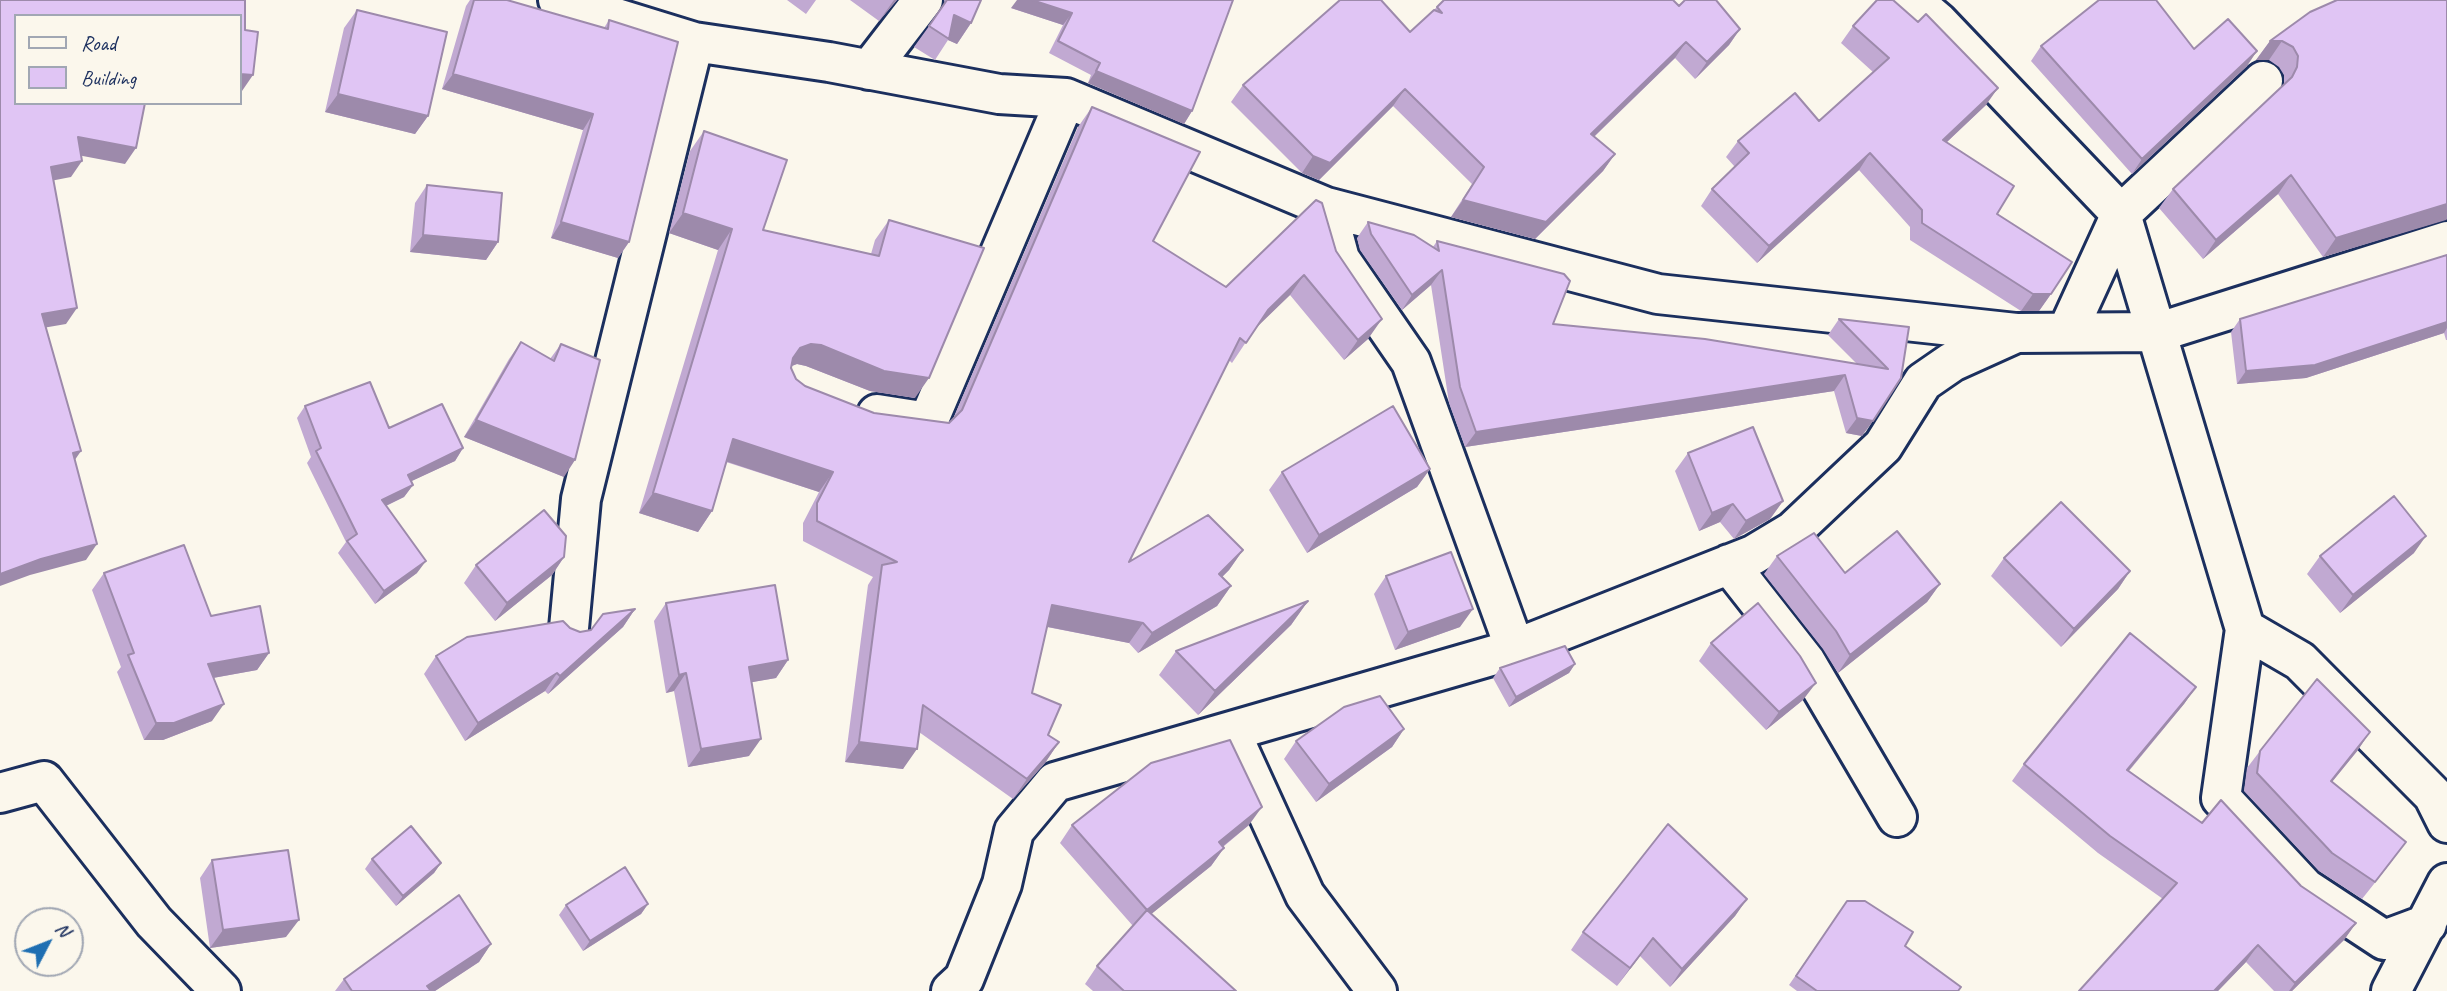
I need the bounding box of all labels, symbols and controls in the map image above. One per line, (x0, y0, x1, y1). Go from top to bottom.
legend (14, 14, 242, 105)
text: Road (81, 30, 116, 56)
text: Building (81, 65, 136, 91)
north arrow (14, 907, 84, 977)
text: N (50, 917, 76, 942)

